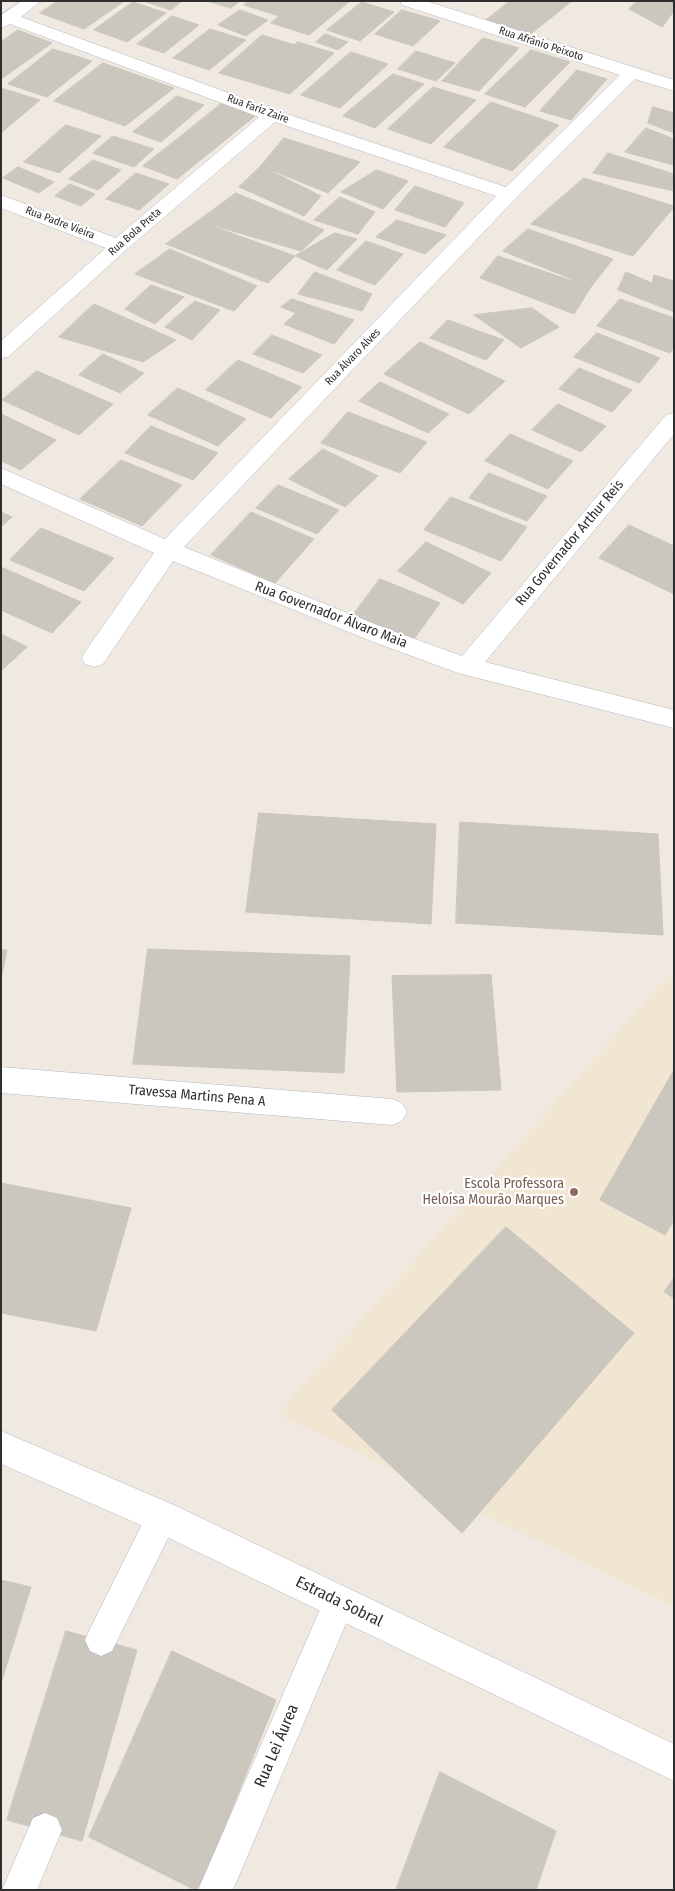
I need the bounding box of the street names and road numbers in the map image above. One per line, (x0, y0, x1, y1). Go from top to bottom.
street label: Rua Afrânio Peixoto (497, 24, 585, 64)
street label: Rua Fariz Zaire (225, 92, 291, 126)
street label: Rua Padre Vieira (23, 204, 97, 242)
street label: Rua Bola Preta (106, 205, 164, 259)
street label: Rua Álvaro Alves (323, 326, 383, 388)
street label: Rua Governador Arthur Reis (512, 477, 628, 609)
street label: Rua Governador Álvaro Maia (252, 578, 410, 652)
street label: Travessa Martins Pena A (128, 1082, 266, 1110)
street label: Estrada Sobral (292, 1573, 386, 1631)
street label: Rua Lei Áurea (251, 1701, 303, 1791)

